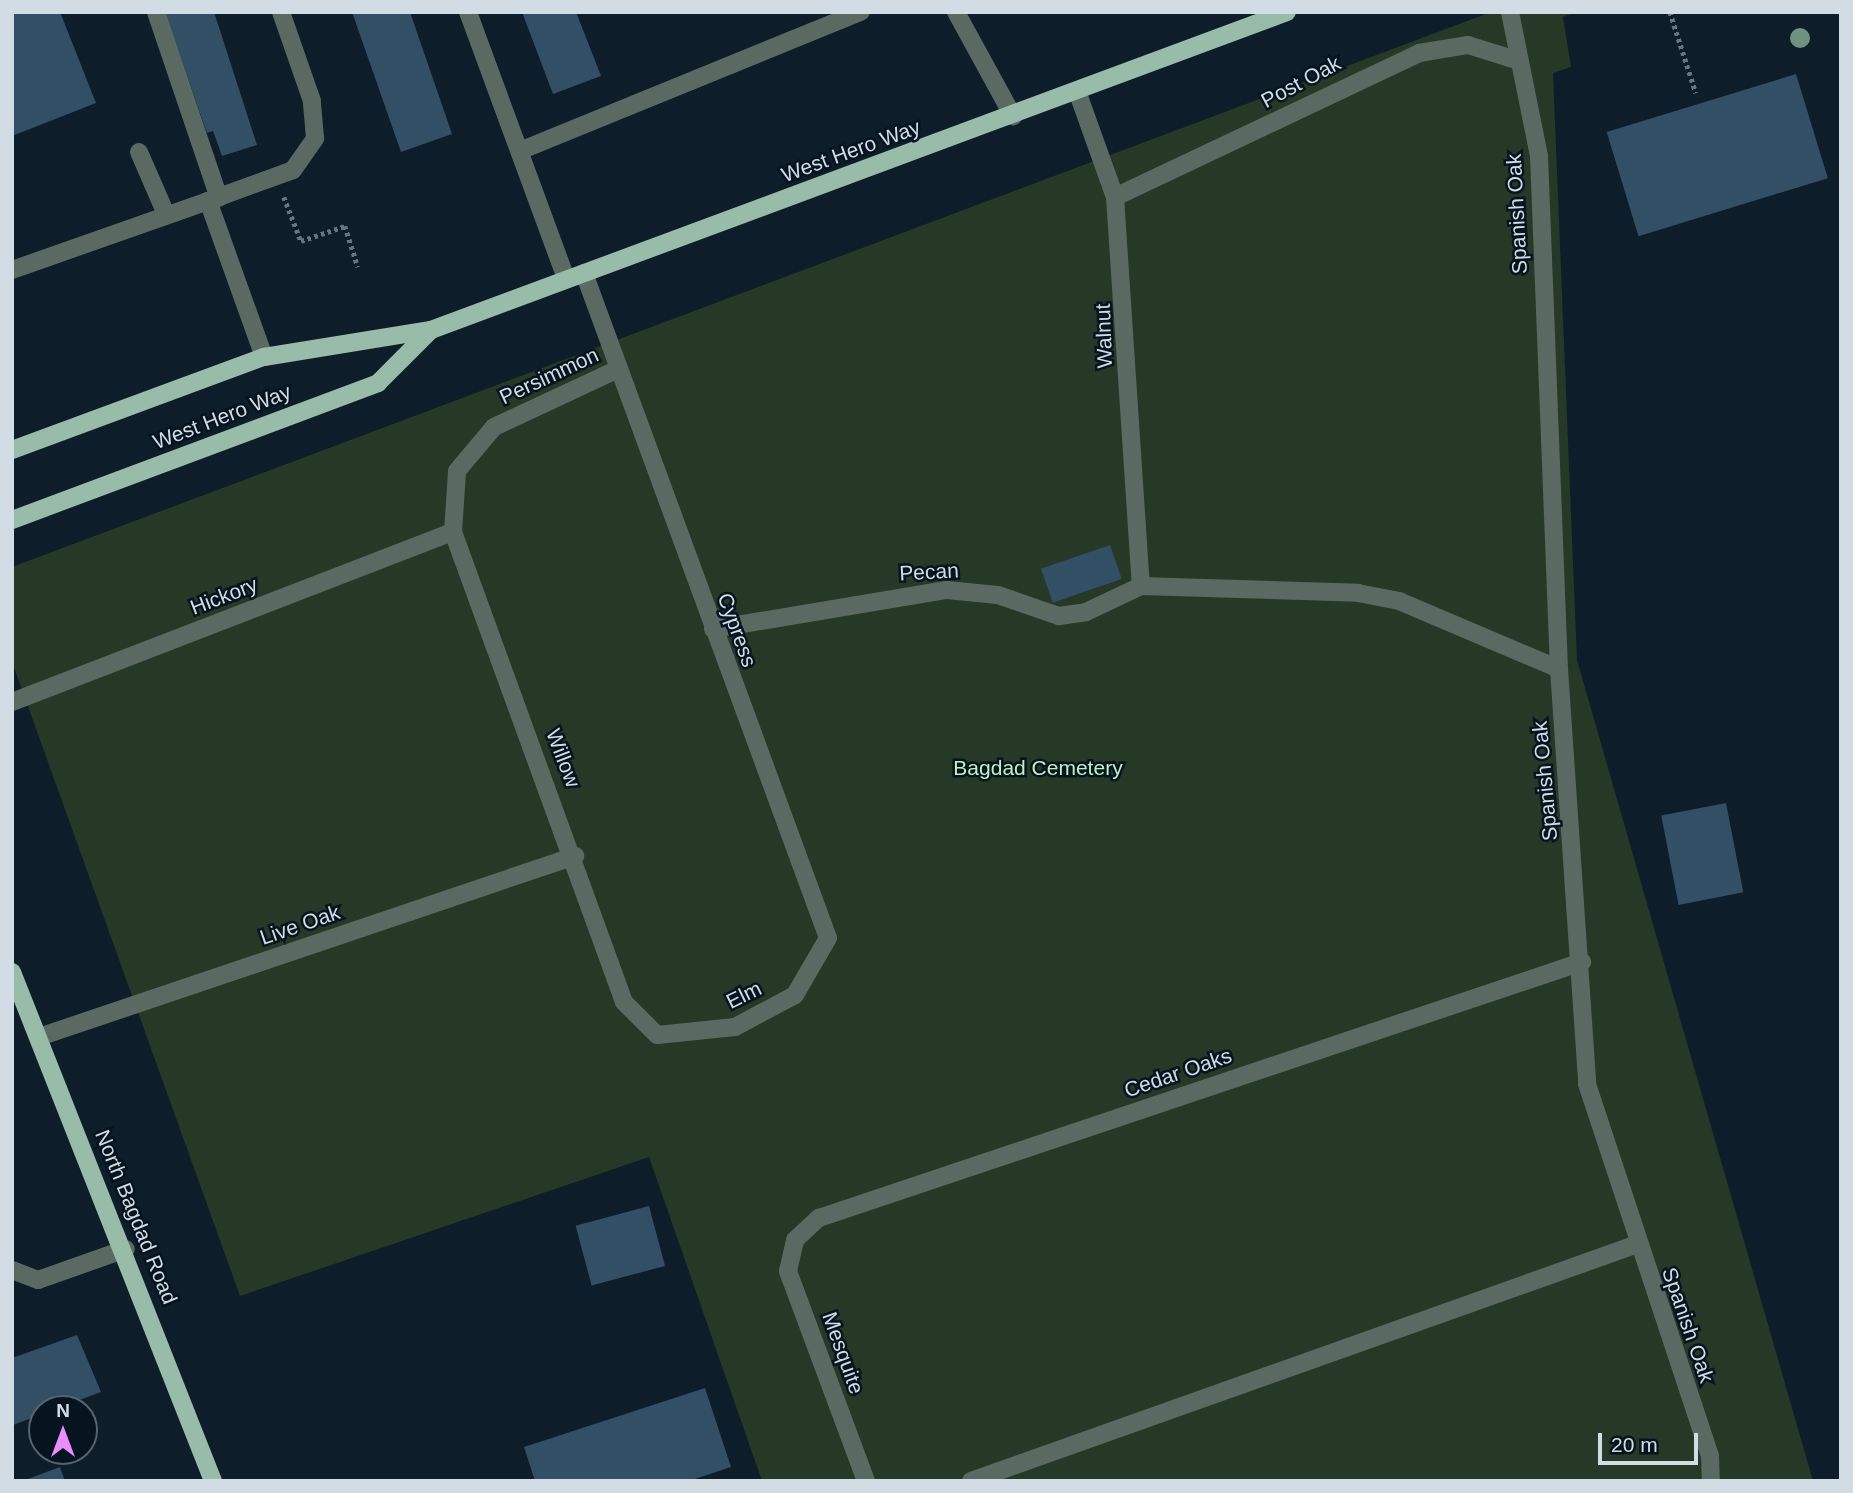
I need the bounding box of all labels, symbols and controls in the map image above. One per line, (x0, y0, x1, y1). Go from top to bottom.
street label: Post Oak (1257, 51, 1345, 113)
street label: West Hero Way (778, 114, 924, 188)
street label: Spanish Oak (1501, 153, 1533, 275)
street label: Walnut (1090, 303, 1118, 369)
street label: Persimmon (496, 342, 602, 410)
street label: West Hero Way (149, 379, 295, 455)
street label: Pecan (899, 558, 959, 586)
street label: Hickory (187, 572, 261, 620)
street label: Cypress (712, 590, 762, 670)
street label: Spanish Oak (1527, 720, 1563, 842)
street label: Willow (540, 725, 586, 791)
park label: Bagdad Cemetery (953, 755, 1123, 781)
street label: Live Oak (257, 900, 343, 950)
street label: Elm (722, 976, 766, 1014)
street label: Cedar Oaks (1121, 1043, 1235, 1103)
street label: North Bagdad Road (90, 1126, 182, 1308)
street label: Spanish Oak (1657, 1264, 1719, 1386)
street label: Mesquite (817, 1309, 869, 1397)
north arrow (28, 1395, 98, 1465)
text: N (56, 1400, 70, 1421)
scale bar (1601, 1420, 1701, 1464)
text: 20 m (1611, 1433, 1658, 1456)

